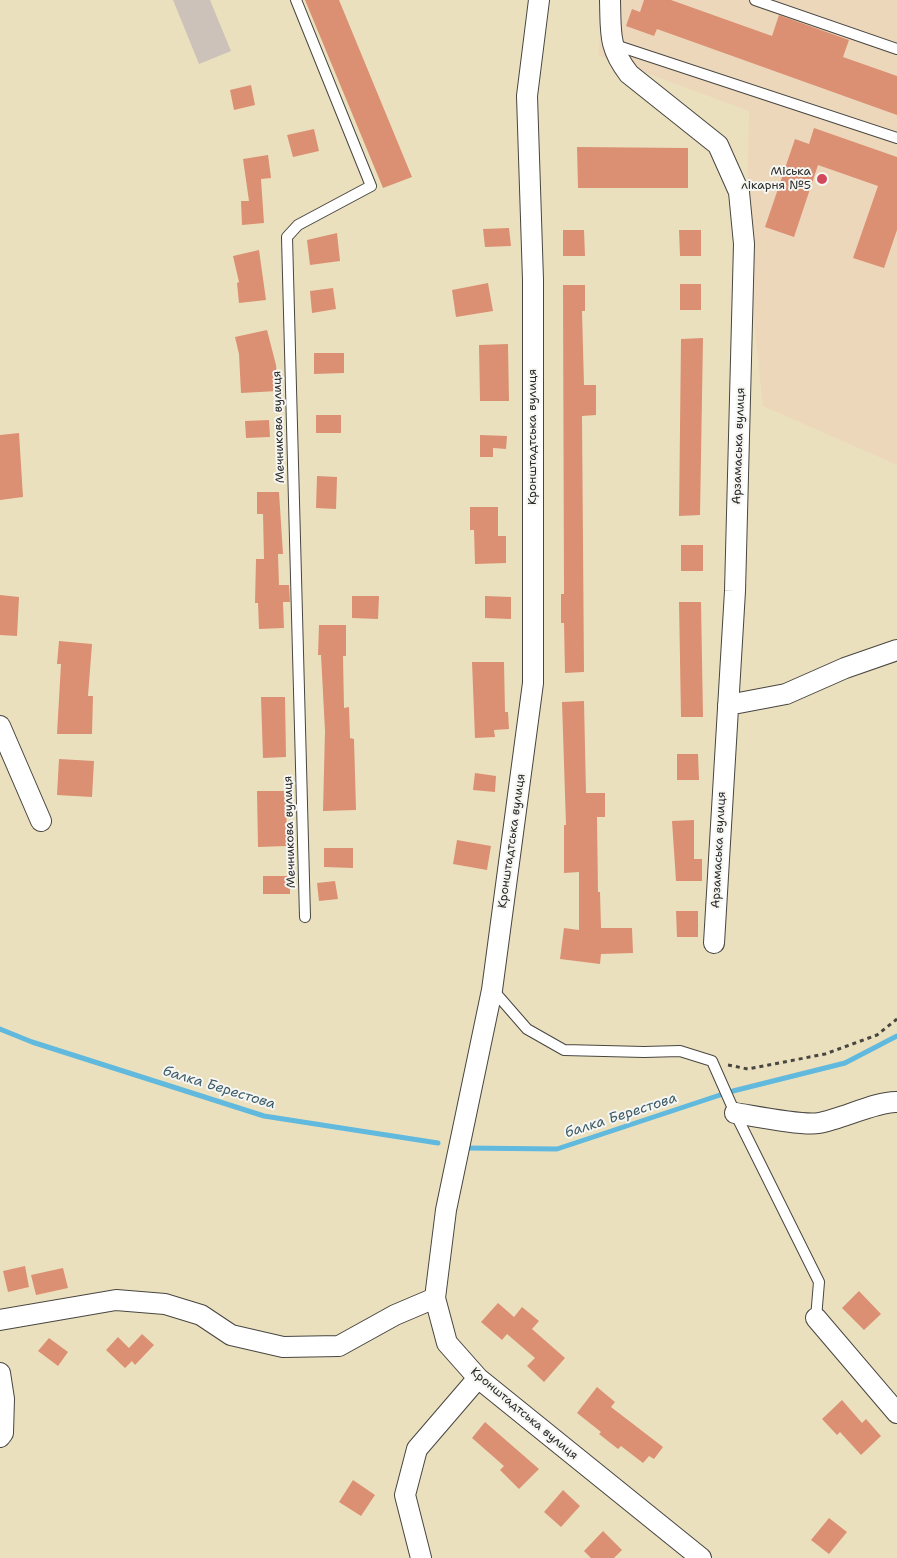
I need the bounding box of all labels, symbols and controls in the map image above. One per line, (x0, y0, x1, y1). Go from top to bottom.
place label: Міська лікарня №5 (741, 165, 811, 193)
marker: Міська лікарня №5 (815, 172, 829, 186)
street label: Кронштадтська вулиця (526, 369, 540, 505)
street label: Мечникова вулиця (270, 371, 288, 483)
street label: Арзамаська вулиця (730, 387, 748, 505)
street label: Кронштадтська вулиця (495, 773, 529, 909)
street label: Мечникова вулиця (281, 776, 299, 888)
street label: Арзамаська вулиця (709, 791, 729, 909)
water label: балка Берестова (161, 1063, 277, 1113)
water label: балка Берестова (563, 1090, 679, 1142)
street label: Кронштадтська вулиця (467, 1365, 581, 1463)

